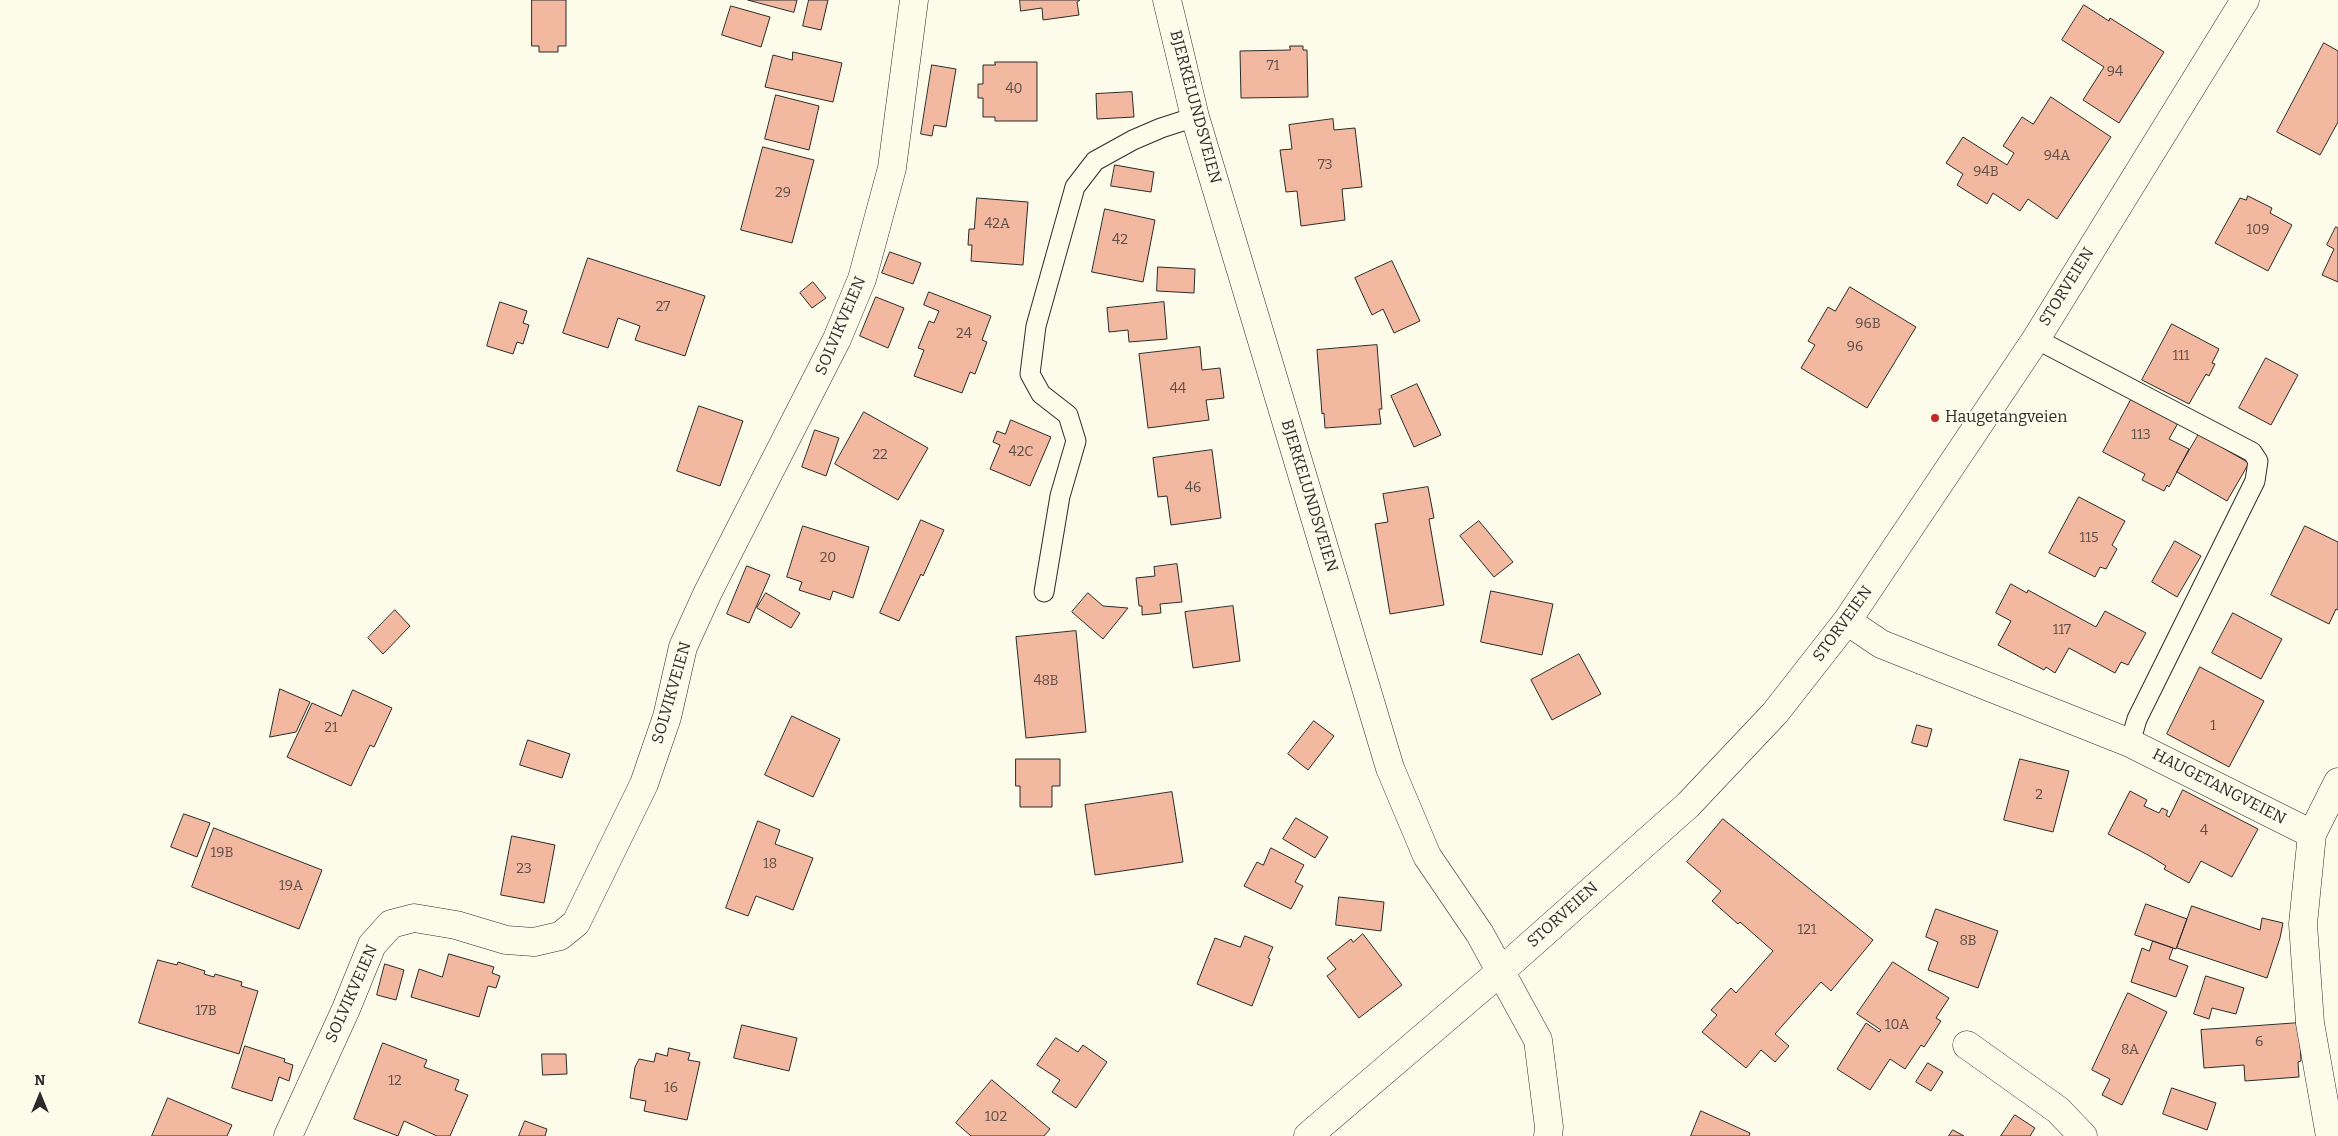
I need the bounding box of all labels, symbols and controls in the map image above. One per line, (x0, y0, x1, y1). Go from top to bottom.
street label: BJERKELUNDSVEIEN (1165, 28, 1225, 186)
house number: 71 (1267, 58, 1279, 74)
house number: 94 (2107, 64, 2123, 80)
house number: 40 (1005, 81, 1023, 97)
house number: 94A (2044, 148, 2070, 164)
house number: 73 (1318, 157, 1332, 173)
house number: 94B (1973, 164, 1999, 180)
house number: 29 (775, 185, 791, 201)
house number: 42A (984, 216, 1010, 232)
house number: 109 (2247, 222, 2269, 238)
house number: 42 (1112, 232, 1128, 248)
street label: STORVEIEN (2035, 244, 2099, 330)
street label: SOLVIKVEIEN (812, 274, 870, 378)
house number: 27 (656, 299, 670, 315)
house number: 96B (1855, 316, 1881, 332)
house number: 24 (956, 326, 972, 342)
house number: 96 (1847, 339, 1863, 355)
house number: 111 (2172, 348, 2190, 364)
house number: 44 (1170, 381, 1186, 397)
place label: Haugetangveien (1945, 408, 2067, 428)
marker: Haugetangveien (1929, 412, 1941, 424)
street label: BJERKELUNDSVEIEN (1277, 417, 1341, 575)
house number: 113 (2131, 427, 2151, 443)
house number: 42C (1009, 444, 1033, 460)
house number: 22 (872, 447, 888, 463)
house number: 46 (1185, 480, 1201, 496)
house number: 115 (2080, 530, 2098, 546)
house number: 20 (820, 550, 836, 566)
street label: STORVEIEN (1809, 583, 1877, 665)
house number: 117 (2053, 622, 2071, 638)
street label: SOLVIKVEIEN (648, 640, 696, 746)
house number: 48B (1033, 673, 1059, 689)
house number: 1 (2210, 718, 2216, 734)
house number: 21 (324, 720, 338, 736)
street label: HAUGETANGVEIEN (2149, 745, 2289, 829)
house number: 2 (2035, 787, 2043, 803)
house number: 4 (2200, 823, 2208, 839)
house number: 19B (211, 845, 233, 861)
house number: 18 (763, 856, 777, 872)
house number: 23 (516, 861, 532, 877)
house number: 19A (279, 878, 303, 894)
street label: STORVEIEN (1524, 878, 1602, 952)
house number: 121 (1798, 922, 1816, 938)
house number: 8B (1959, 933, 1977, 949)
street label: SOLVIKVEIEN (322, 942, 382, 1046)
house number: 17B (195, 1003, 217, 1019)
house number: 10A (1885, 1017, 1909, 1033)
house number: 6 (2255, 1034, 2263, 1050)
house number: 8A (2121, 1042, 2139, 1058)
north arrow (15, 1071, 65, 1121)
text: N (35, 1072, 45, 1089)
house number: 12 (388, 1073, 402, 1089)
house number: 16 (664, 1080, 678, 1096)
house number: 102 (985, 1109, 1007, 1125)

